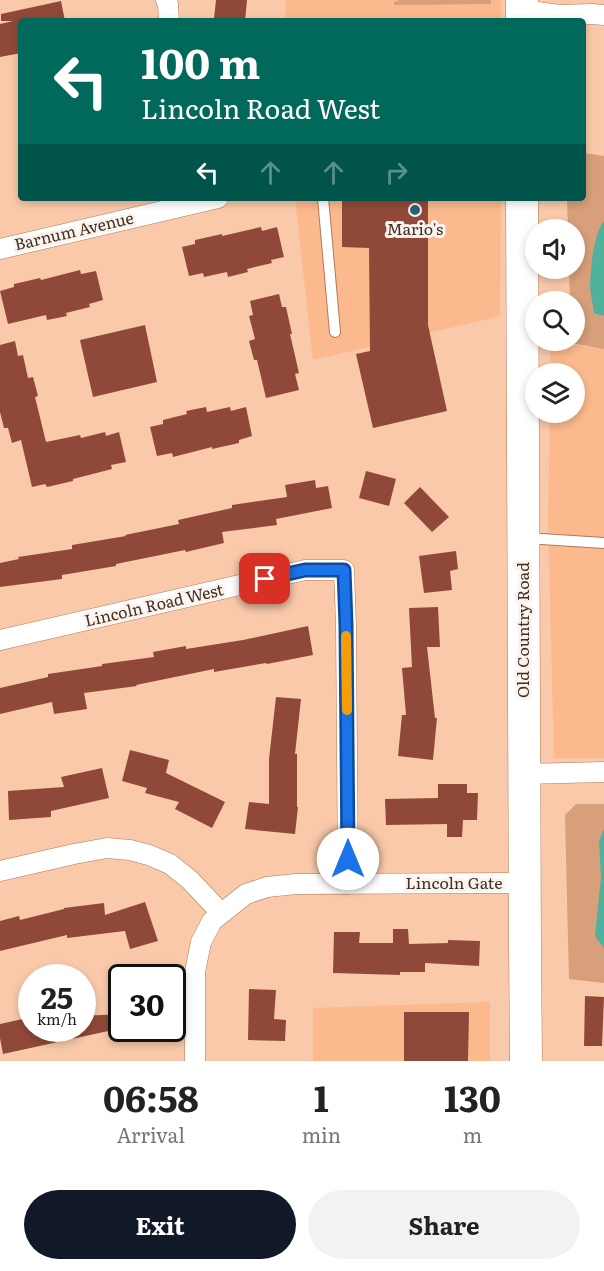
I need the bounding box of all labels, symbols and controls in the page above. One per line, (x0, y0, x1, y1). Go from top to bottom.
text: 100 m (141, 30, 260, 92)
icon: left (42, 42, 120, 120)
text: Lincoln Road West (141, 87, 380, 127)
icon: left (191, 156, 224, 189)
icon: ahead (254, 156, 287, 189)
icon: ahead (317, 156, 350, 189)
icon: right (380, 156, 413, 189)
marker: Mario's (408, 203, 422, 217)
street label: Barnum Avenue (12, 205, 136, 255)
place label: Mario's (387, 216, 443, 240)
map controls (525, 219, 585, 423)
button: sound (525, 219, 585, 279)
button: search (525, 291, 585, 351)
button: layers (525, 363, 585, 423)
pin (239, 553, 290, 604)
icon: arrive (248, 562, 281, 595)
street label: Old Country Road (510, 562, 534, 698)
street label: Lincoln Road West (82, 576, 226, 632)
position arrow (316, 827, 380, 891)
street label: Lincoln Gate (406, 870, 502, 894)
speed limit sign: 30 (108, 964, 186, 1042)
text: 25 (41, 974, 73, 1018)
text: km/h (37, 1007, 77, 1030)
text: 06:58 (103, 1070, 199, 1123)
text: 1 (314, 1070, 329, 1123)
text: 130 (444, 1070, 501, 1123)
text: Arrival (117, 1119, 185, 1149)
text: min (302, 1119, 341, 1149)
text: m (463, 1119, 482, 1149)
button: Exit (24, 1190, 296, 1259)
button: Share (308, 1190, 580, 1259)

